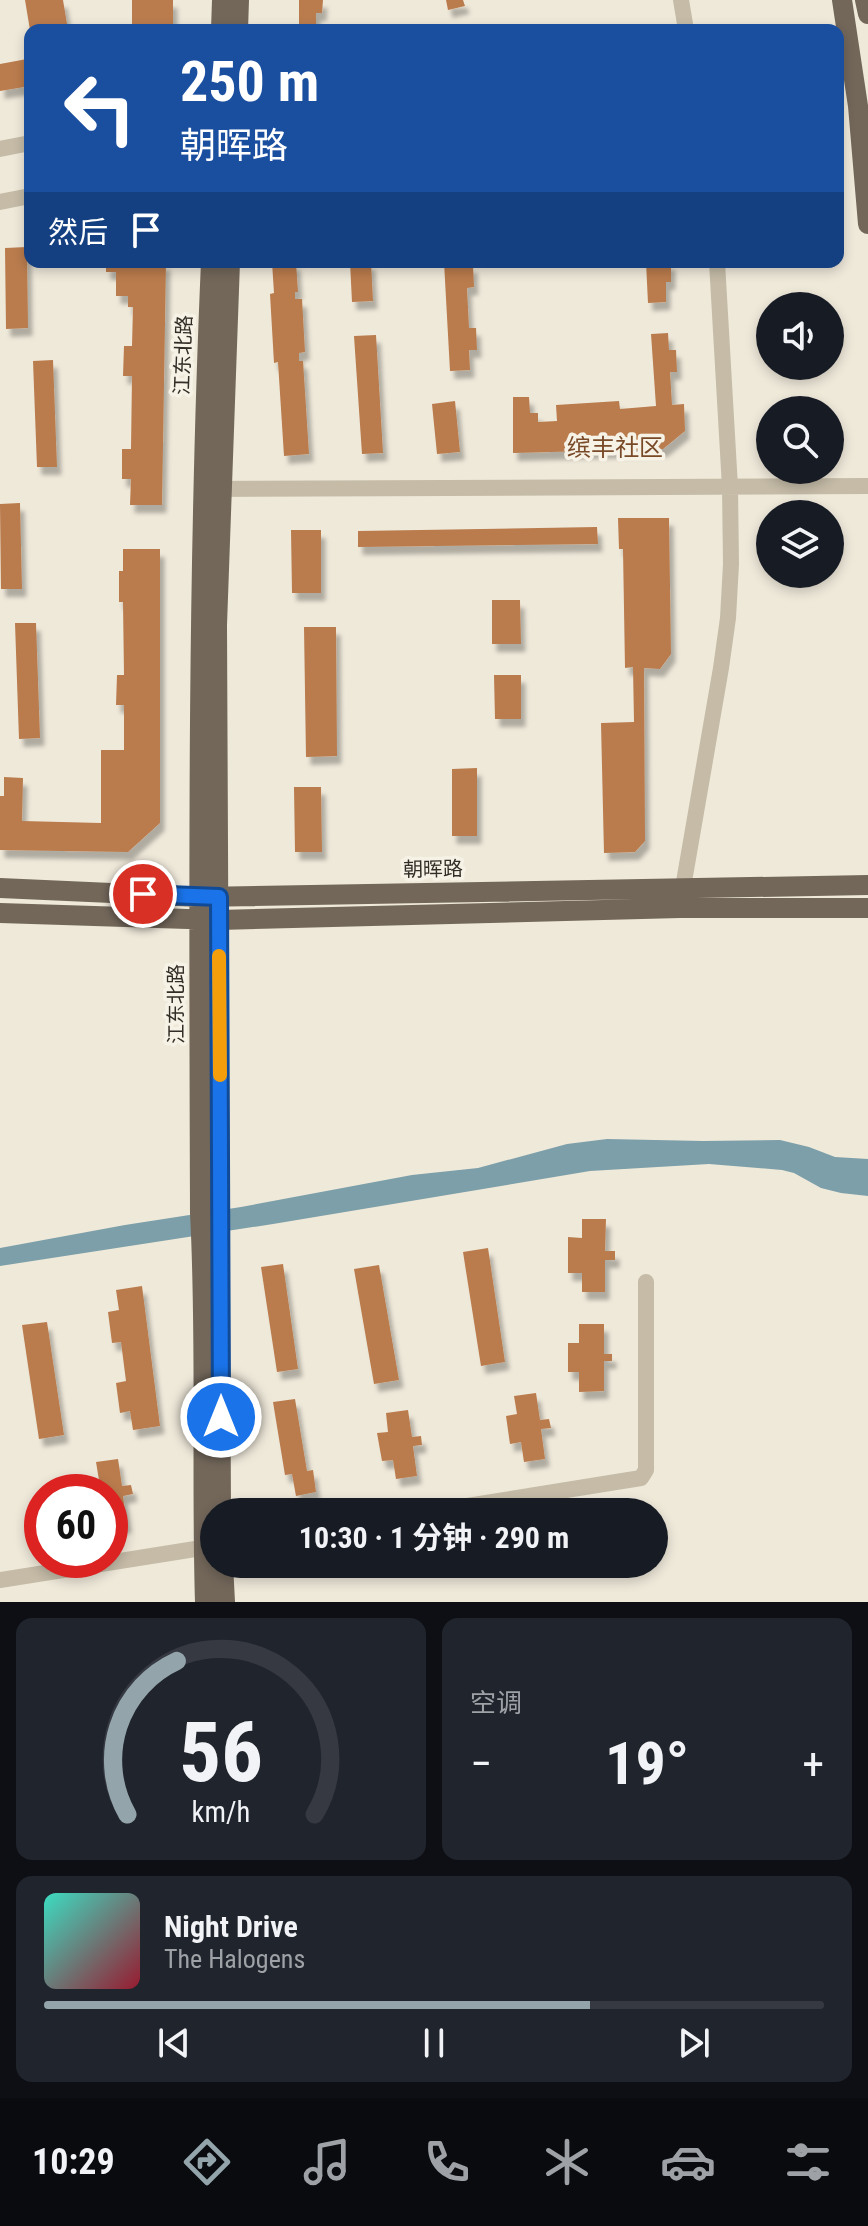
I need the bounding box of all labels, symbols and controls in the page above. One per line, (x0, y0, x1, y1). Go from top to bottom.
text: 250 m (180, 49, 319, 115)
icon: left (48, 56, 152, 160)
text: 朝晖路 (180, 125, 288, 167)
icon: arrive (124, 208, 168, 252)
text: 然后 (48, 215, 108, 250)
map controls (756, 292, 844, 588)
button: sound (756, 292, 844, 380)
street label: 江东北路 (170, 315, 196, 395)
button: search (756, 396, 844, 484)
district label: 缤丰社区 (567, 434, 663, 462)
button: layers (756, 500, 844, 588)
street label: 朝晖路 (403, 856, 463, 882)
pin (109, 860, 177, 928)
icon: arrive (121, 872, 165, 916)
street label: 江东北路 (164, 964, 188, 1044)
position arrow (179, 1375, 263, 1459)
speed limit sign: 60 (24, 1474, 128, 1578)
text: 10:30 · 1 分钟 · 290 m (299, 1520, 569, 1555)
text: 空调 (470, 1688, 522, 1718)
text: 56 (179, 1704, 263, 1801)
text: 19° (605, 1728, 689, 1799)
text: − (470, 1738, 492, 1790)
text: + (802, 1738, 824, 1790)
text: km/h (192, 1795, 250, 1829)
text: Night Drive (164, 1909, 298, 1944)
text: The Halogens (164, 1944, 305, 1974)
icon: previous (152, 2021, 196, 2065)
icon: pause (412, 2021, 456, 2065)
icon: next (672, 2021, 716, 2065)
icon: directions (179, 2134, 235, 2190)
icon: music (299, 2134, 355, 2190)
icon: phone (419, 2134, 475, 2190)
icon: climate (539, 2134, 595, 2190)
icon: car (660, 2134, 716, 2190)
icon: filters (780, 2134, 836, 2190)
text: 10:29 (32, 2141, 115, 2183)

